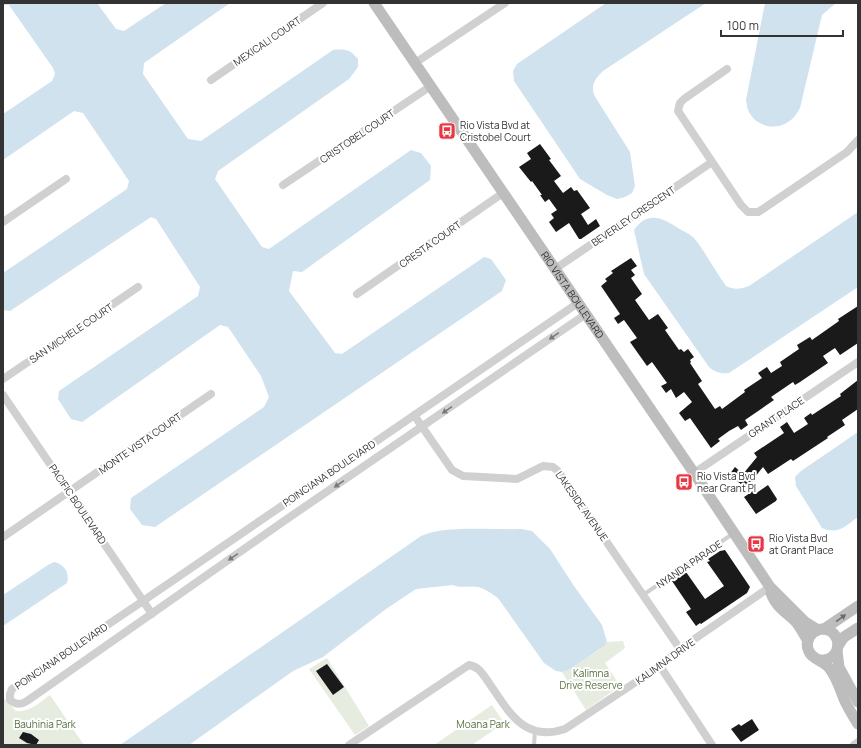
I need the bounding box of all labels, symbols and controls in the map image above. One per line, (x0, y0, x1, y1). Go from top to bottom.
scale bar (721, 12, 843, 38)
street label: MEXICALI COURT (230, 13, 304, 69)
text: 100 m (727, 17, 759, 34)
street label: CRISTOBEL COURT (317, 106, 397, 166)
place label: Rio Vista Bvd at Cristobel Court (460, 118, 531, 144)
bus stop icon: Rio Vista Bvd at Cristobel Court (437, 121, 457, 141)
street label: BEVERLEY CRESCENT (588, 183, 678, 249)
street label: CRESTA COURT (396, 217, 464, 271)
street label: RIO VISTA BOULEVARD (538, 248, 607, 341)
street label: SAN MICHELE COURT (26, 300, 116, 366)
one-way arrow (549, 332, 559, 340)
street label: GRANT PLACE (745, 393, 807, 441)
one-way arrow (442, 406, 452, 414)
street label: MONTE VISTA COURT (96, 409, 184, 477)
street label: POINCIANA BOULEVARD (280, 436, 378, 509)
street label: PACIFIC BOULEVARD (46, 461, 110, 547)
street label: LAKESIDE AVENUE (553, 468, 612, 544)
place label: Rio Vista Bvd near Grant Pl (697, 469, 756, 495)
bus stop icon: Rio Vista Bvd near Grant Pl (674, 472, 694, 492)
one-way arrow (334, 480, 345, 487)
place label: Rio Vista Bvd at Grant Place (769, 531, 834, 557)
bus stop icon: Rio Vista Bvd at Grant Place (746, 534, 766, 554)
street label: NYANDA PARADE (653, 537, 725, 591)
one-way arrow (227, 553, 238, 561)
one-way arrow (836, 614, 846, 622)
street label: POINCIANA BOULEVARD (12, 619, 110, 692)
street label: KALIMNA DRIVE (632, 634, 698, 687)
park label: Kalimna Drive Reserve (560, 666, 623, 692)
park label: Bauhinia Park (14, 717, 77, 731)
park label: Moana Park (456, 717, 511, 731)

